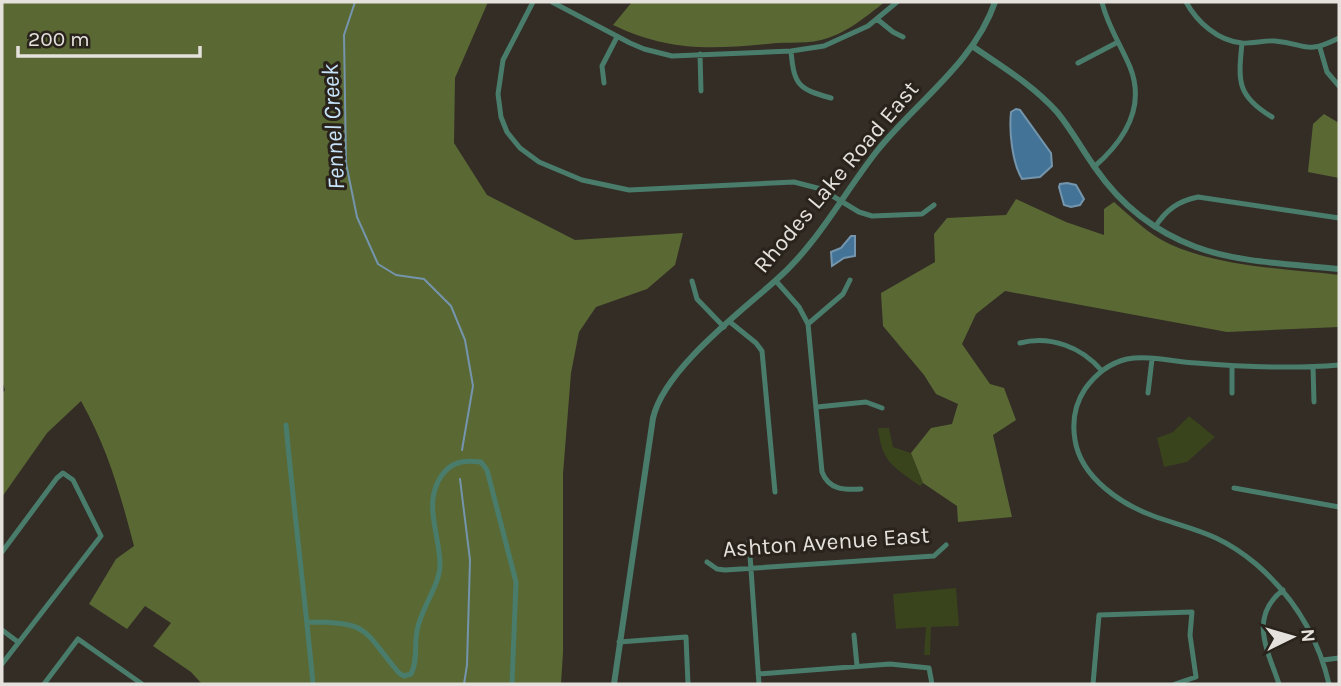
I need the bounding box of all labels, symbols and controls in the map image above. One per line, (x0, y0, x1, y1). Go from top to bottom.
scale bar (18, 14, 200, 58)
text: 200 m (28, 27, 90, 51)
water label: Fennel Creek (316, 63, 350, 191)
street label: Rhodes Lake Road East (748, 75, 924, 278)
street label: Ashton Avenue East (722, 521, 931, 563)
north arrow (1257, 602, 1327, 672)
text: N (1296, 628, 1319, 643)

